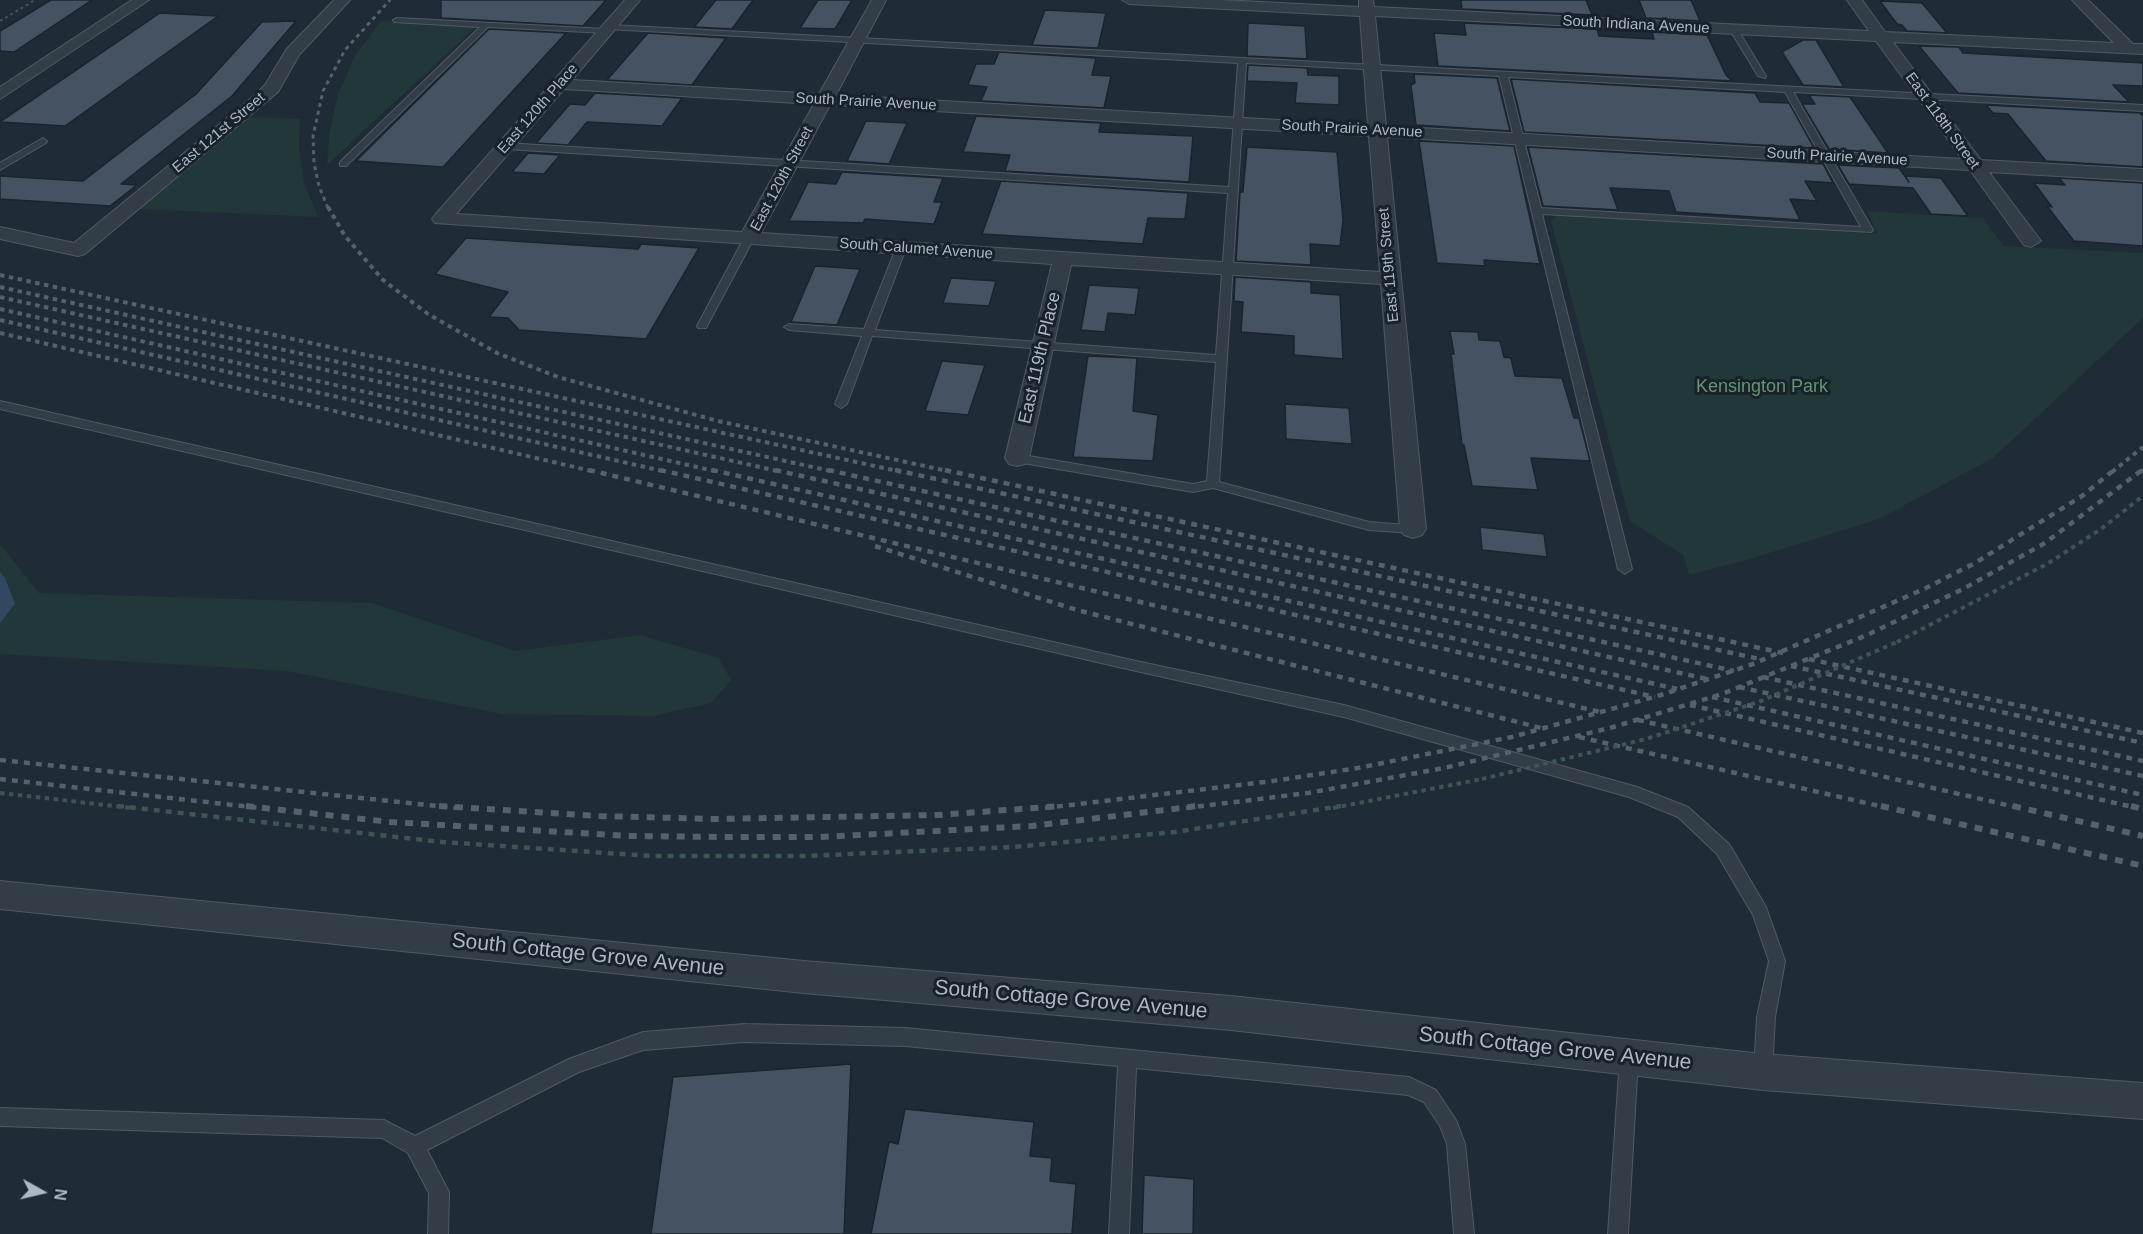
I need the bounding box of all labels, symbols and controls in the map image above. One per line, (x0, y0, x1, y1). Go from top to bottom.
street label: South Indiana Avenue (1562, 12, 1710, 38)
street label: East 120th Place (494, 60, 582, 158)
street label: East 118th Street (1901, 69, 1983, 173)
street label: East 121st Street (169, 89, 269, 177)
street label: South Prairie Avenue (795, 89, 937, 115)
street label: South Prairie Avenue (1281, 116, 1423, 142)
street label: East 120th Street (747, 124, 817, 234)
street label: South Prairie Avenue (1766, 144, 1908, 170)
street label: East 119th Street (1375, 207, 1403, 323)
street label: South Calumet Avenue (839, 235, 993, 263)
street label: East 119th Place (1014, 290, 1066, 426)
park label: Kensington Park (1696, 376, 1828, 398)
street label: South Cottage Grove Avenue (450, 928, 726, 982)
street label: South Cottage Grove Avenue (933, 976, 1209, 1024)
street label: South Cottage Grove Avenue (1417, 1022, 1693, 1076)
north arrow (12, 1162, 72, 1222)
text: N (51, 1188, 70, 1201)

